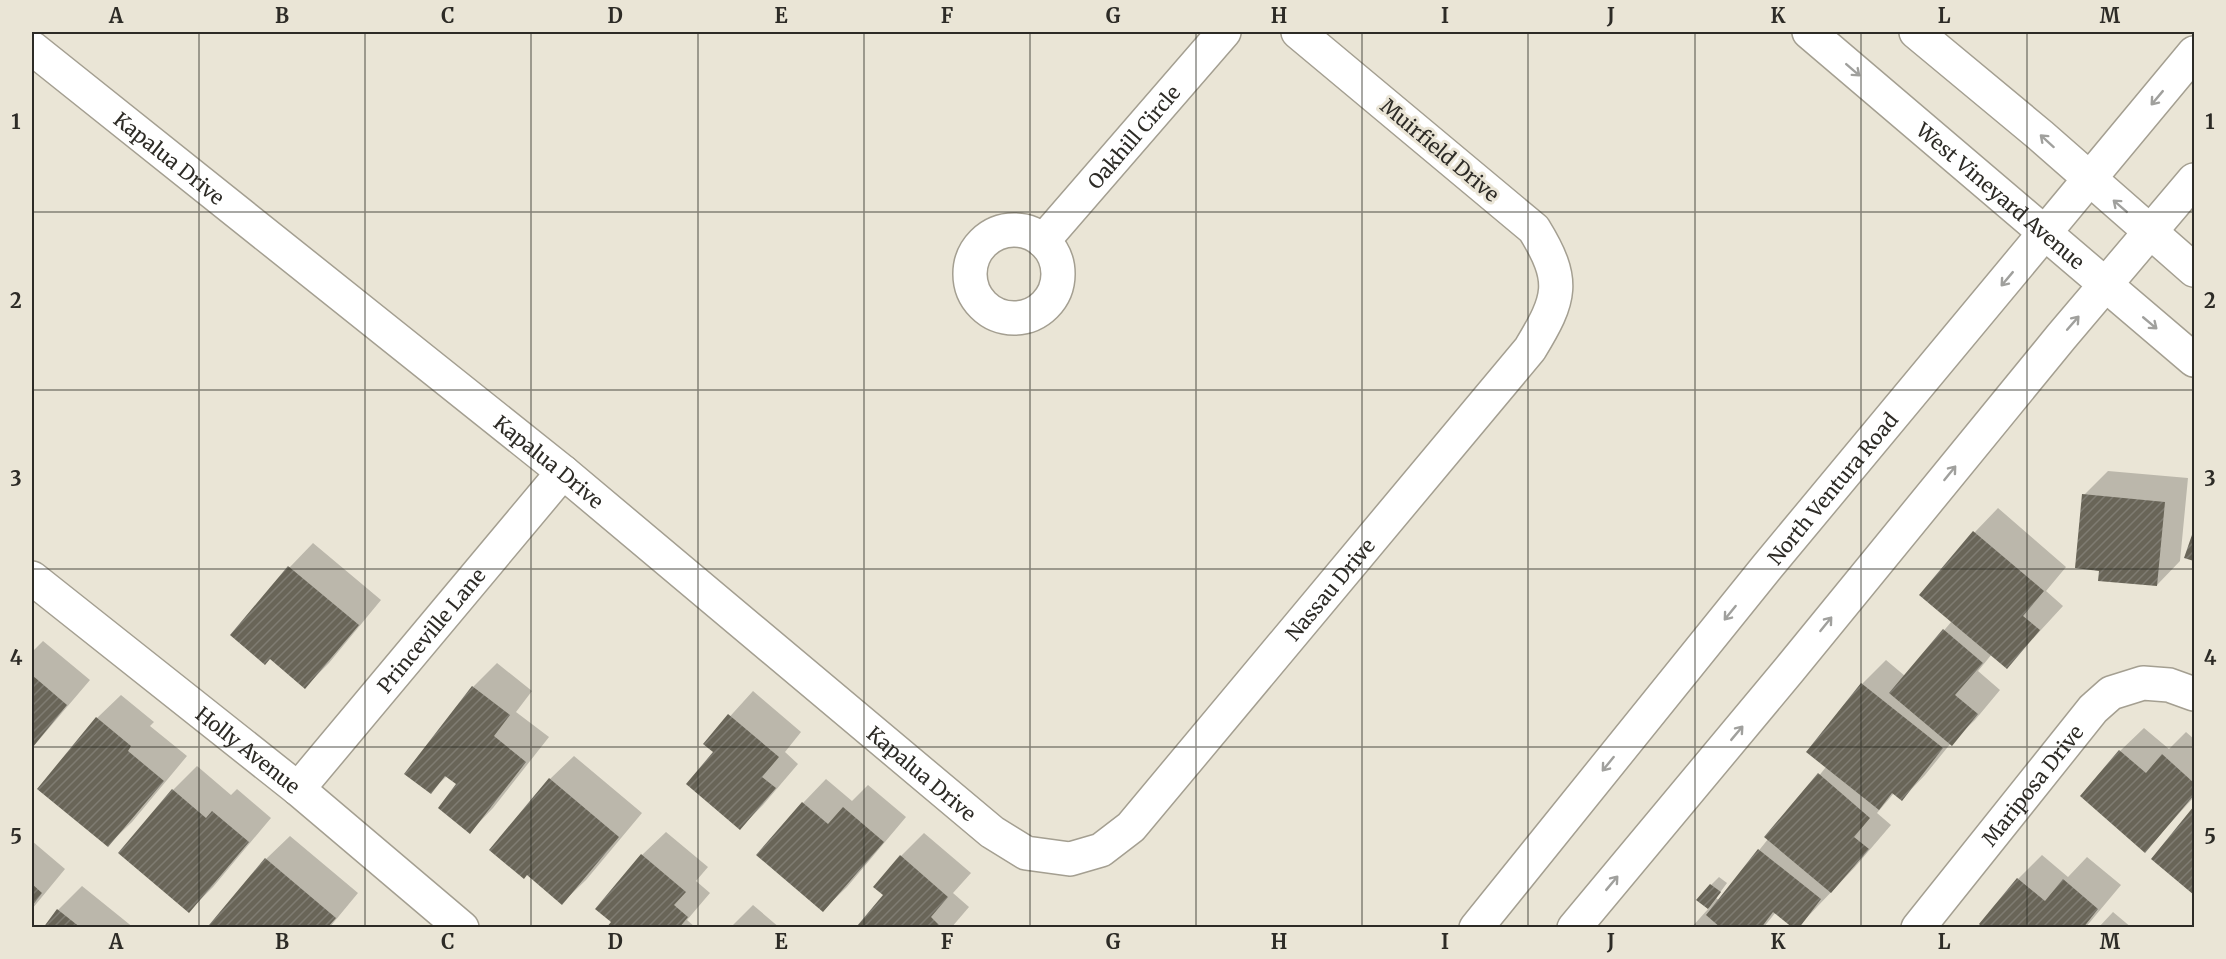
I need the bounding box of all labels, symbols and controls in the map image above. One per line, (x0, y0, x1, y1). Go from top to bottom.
text: A (108, 3, 124, 28)
text: B (275, 3, 289, 28)
text: C (441, 3, 455, 28)
text: D (607, 3, 623, 28)
text: E (774, 3, 788, 28)
text: F (941, 3, 954, 28)
text: G (1106, 3, 1121, 28)
text: H (1271, 3, 1287, 28)
text: I (1441, 3, 1449, 28)
text: J (1606, 3, 1615, 28)
text: K (1771, 3, 1786, 28)
text: L (1938, 3, 1951, 28)
text: M (2100, 3, 2121, 28)
one-way arrow (1845, 63, 1860, 77)
street label: Oakhill Circle (1082, 80, 1185, 194)
one-way arrow (2150, 90, 2164, 105)
street label: Muirfield Drive (1376, 93, 1504, 207)
street label: Kapalua Drive (109, 106, 230, 209)
text: 1 (11, 109, 21, 134)
text: 1 (2205, 109, 2215, 134)
street label: West Vineyard Avenue (1911, 116, 2090, 274)
one-way arrow (2040, 134, 2055, 148)
one-way arrow (2113, 199, 2128, 213)
one-way arrow (2001, 271, 2014, 287)
text: 2 (10, 288, 22, 313)
text: 2 (2204, 288, 2216, 313)
one-way arrow (2066, 315, 2080, 330)
one-way arrow (2142, 316, 2158, 329)
street label: North Ventura Road (1762, 407, 1903, 569)
street label: Kapalua Drive (489, 409, 609, 513)
one-way arrow (1943, 465, 1956, 481)
text: 3 (10, 466, 22, 491)
text: 3 (2204, 466, 2216, 491)
street label: Nassau Drive (1280, 533, 1380, 645)
street label: Princeville Lane (371, 563, 490, 698)
one-way arrow (1724, 604, 1737, 620)
one-way arrow (1820, 617, 1833, 633)
text: 4 (10, 645, 23, 670)
text: 4 (2204, 645, 2217, 670)
street label: Holly Avenue (191, 701, 305, 798)
street label: Mariposa Drive (1976, 719, 2088, 851)
street label: Kapalua Drive (862, 720, 981, 826)
one-way arrow (1730, 725, 1743, 741)
one-way arrow (1601, 756, 1615, 771)
text: 5 (10, 824, 22, 849)
text: 5 (2204, 824, 2216, 849)
one-way arrow (1605, 876, 1619, 891)
text: A (108, 929, 124, 954)
text: B (275, 929, 289, 954)
text: C (441, 929, 455, 954)
text: D (607, 929, 623, 954)
text: E (774, 929, 788, 954)
text: F (941, 929, 954, 954)
text: G (1106, 929, 1121, 954)
text: H (1271, 929, 1287, 954)
text: I (1441, 929, 1449, 954)
text: J (1606, 929, 1615, 954)
text: K (1771, 929, 1786, 954)
text: L (1938, 929, 1951, 954)
text: M (2100, 929, 2121, 954)

